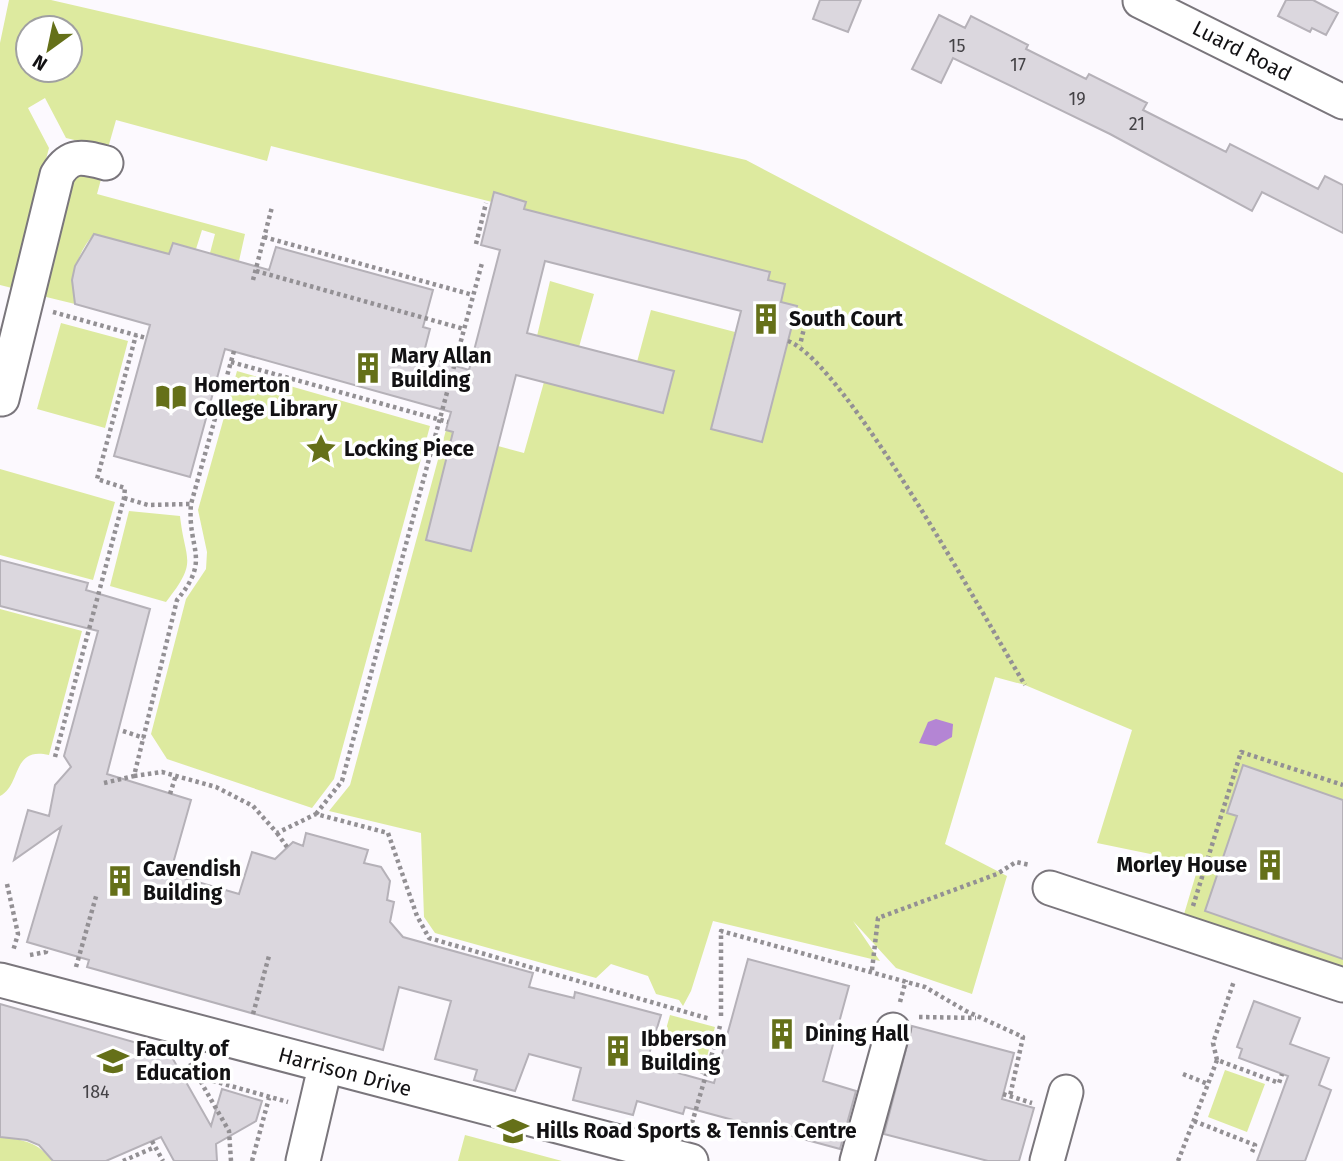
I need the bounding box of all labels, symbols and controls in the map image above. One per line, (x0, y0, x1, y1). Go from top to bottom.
north arrow (14, 14, 84, 84)
street label: Luard Road (1188, 15, 1296, 87)
house number: 15 (949, 35, 965, 57)
text: N (28, 50, 52, 76)
house number: 17 (1010, 54, 1026, 76)
house number: 19 (1068, 88, 1086, 110)
house number: 21 (1129, 113, 1145, 135)
building icon: South Court (749, 302, 783, 336)
place label: South Court (789, 306, 904, 332)
place label: Mary Allan Building (391, 343, 492, 393)
building icon: Mary Allan Building (351, 351, 385, 385)
place label: Homerton College Library (194, 372, 337, 422)
library icon: Homerton College Library (154, 380, 188, 414)
place icon: Locking Piece (304, 432, 338, 466)
place label: Locking Piece (344, 436, 475, 462)
building icon: Morley House (1253, 848, 1287, 882)
place label: Morley House (1116, 852, 1247, 878)
place label: Cavendish Building (143, 856, 241, 906)
building icon: Cavendish Building (103, 864, 137, 898)
building icon: Dining Hall (765, 1017, 799, 1051)
place label: Dining Hall (805, 1021, 910, 1047)
place label: Ibberson Building (641, 1026, 727, 1076)
building icon: Ibberson Building (601, 1034, 635, 1068)
place label: Faculty of Education (136, 1036, 231, 1086)
street label: Harrison Drive (275, 1042, 415, 1102)
school or university icon: Faculty of Education (96, 1044, 130, 1078)
house number: 184 (82, 1081, 110, 1103)
school or university icon: Hills Road Sports & Tennis Centre (496, 1114, 530, 1148)
place label: Hills Road Sports & Tennis Centre (536, 1118, 857, 1144)

